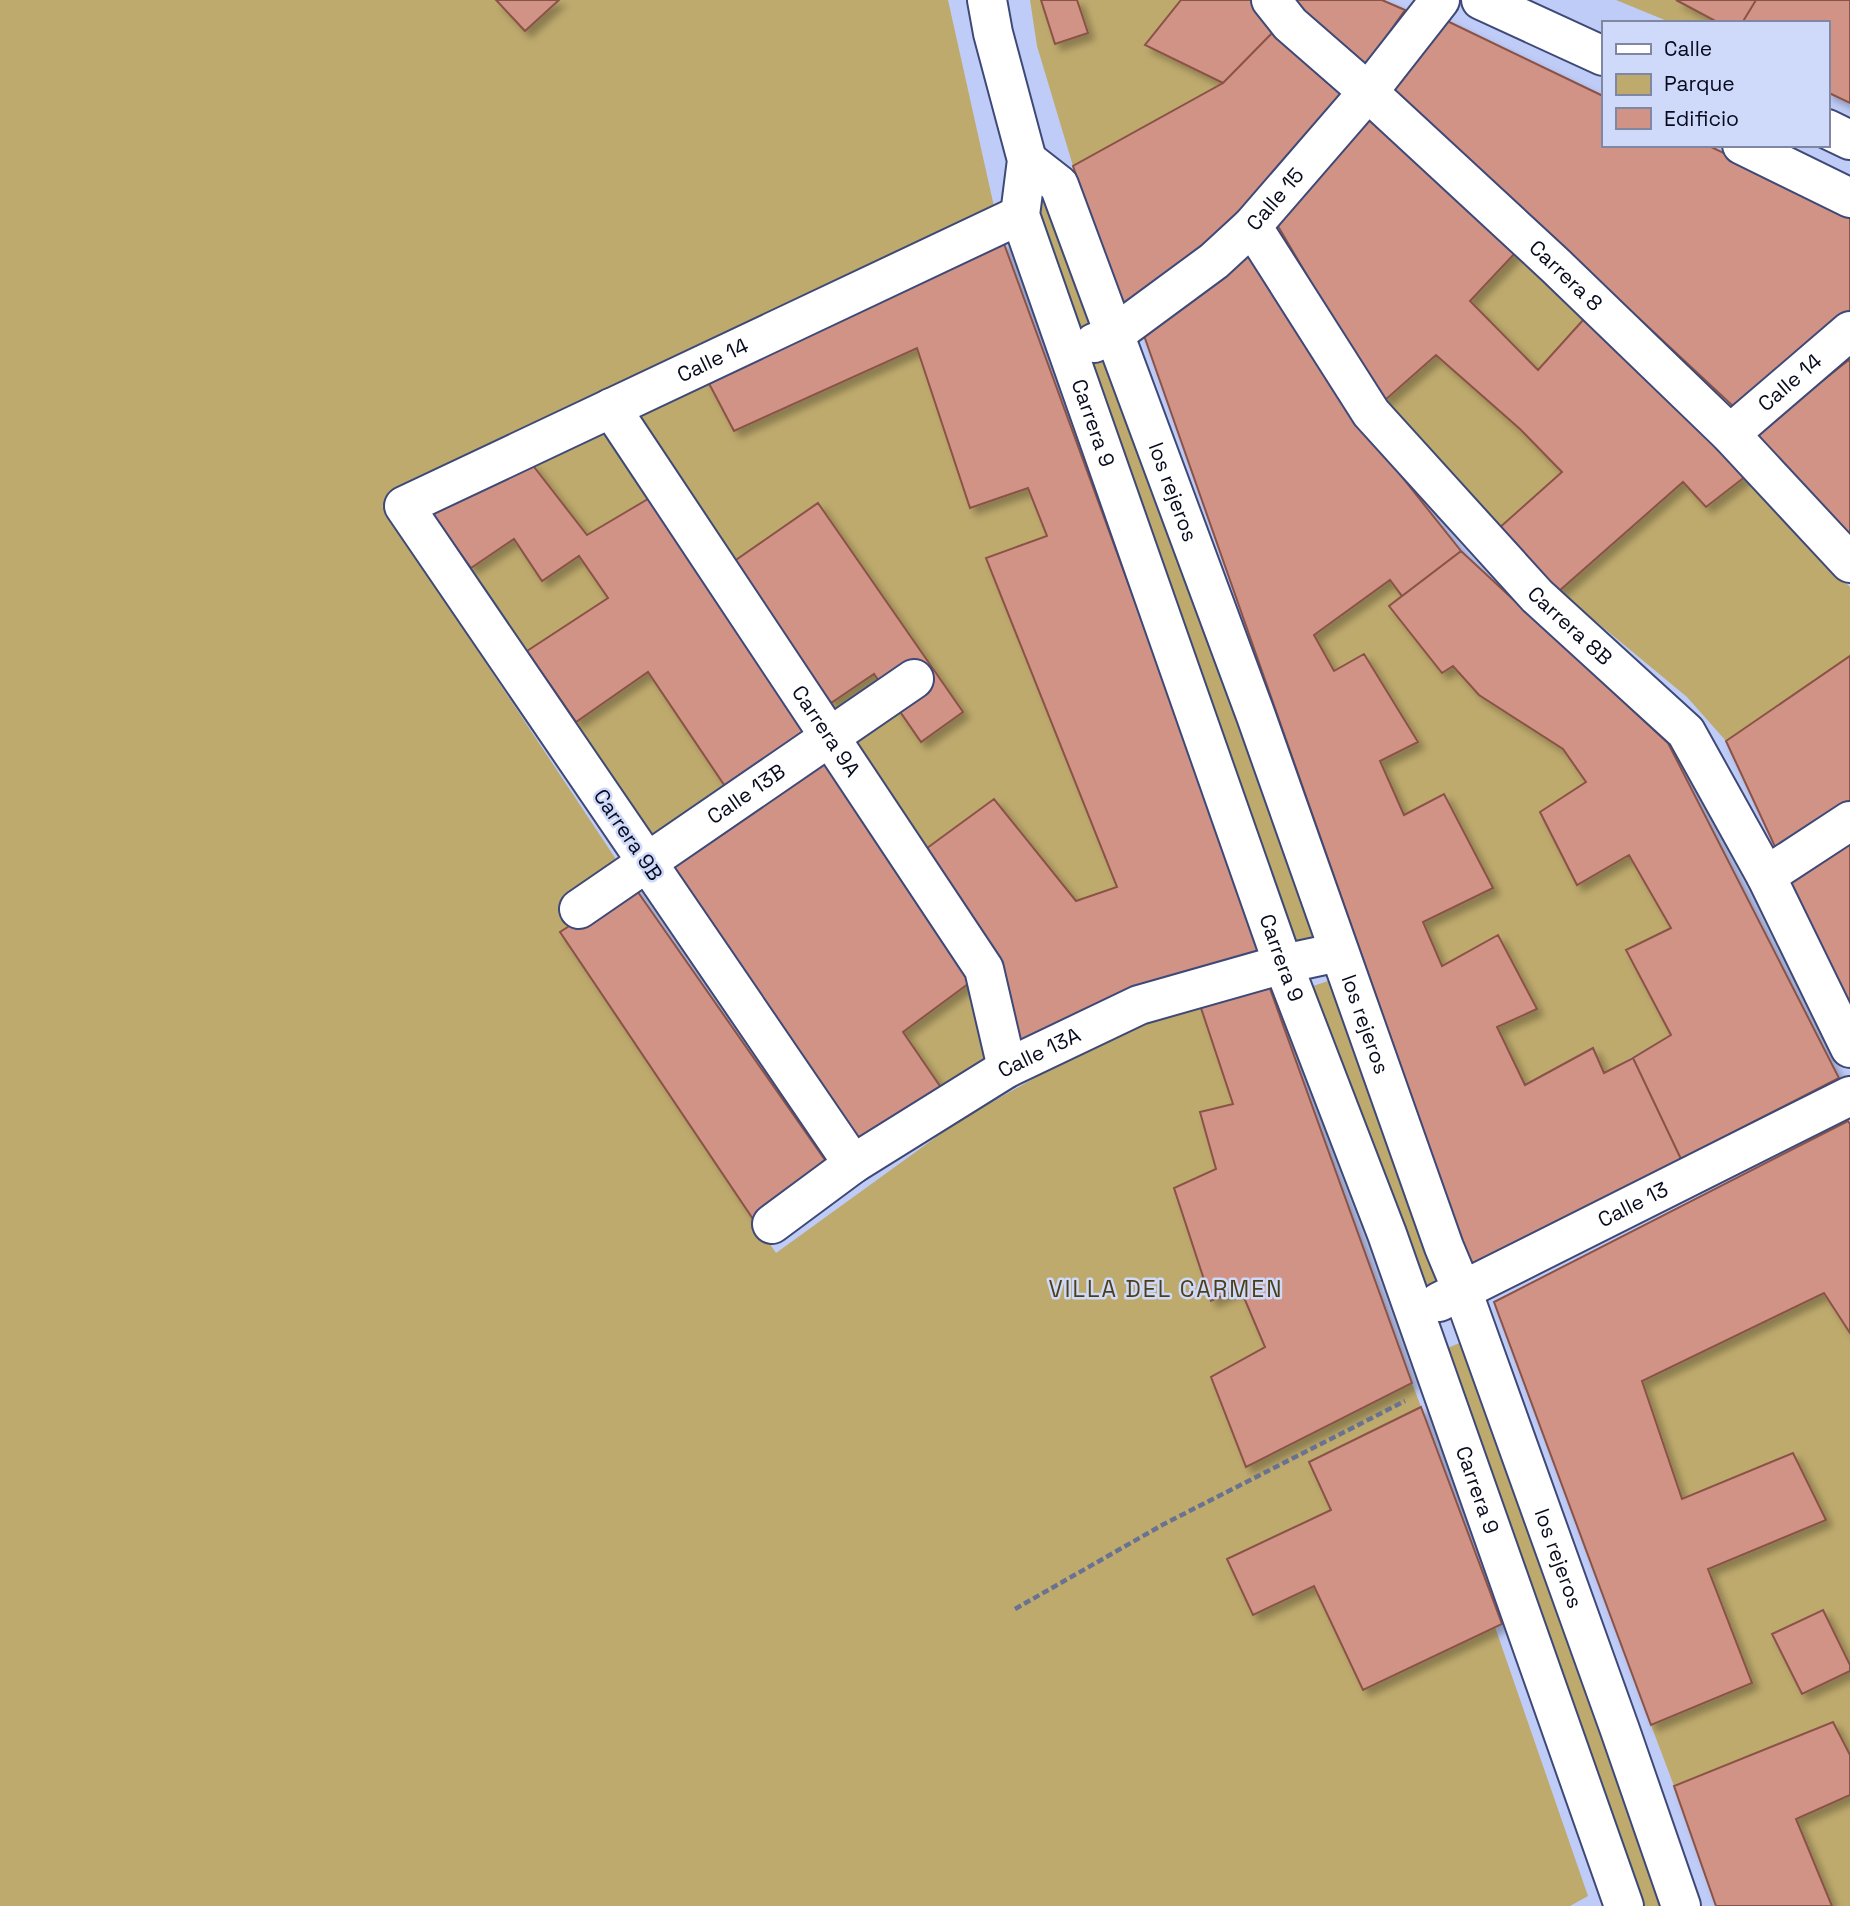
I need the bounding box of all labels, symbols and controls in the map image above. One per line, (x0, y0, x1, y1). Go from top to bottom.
legend (1602, 21, 1829, 147)
text: Calle (1664, 35, 1712, 62)
text: Parque (1664, 70, 1735, 97)
text: Edificio (1664, 105, 1739, 132)
street label: Calle 15 (1240, 162, 1310, 236)
street label: Carrera 8 (1524, 234, 1609, 317)
street label: Calle 14 (673, 331, 752, 388)
street label: Calle 14 (1752, 347, 1827, 417)
street label: Carrera 9 (1066, 375, 1121, 471)
street label: los rejeros (1143, 438, 1204, 545)
street label: Carrera 8B (1522, 580, 1618, 671)
street label: Carrera 9A (786, 680, 866, 782)
street label: Calle 13B (702, 757, 790, 830)
street label: Carrera 9B (588, 784, 669, 886)
street label: Carrera 9 (1254, 910, 1310, 1005)
street label: los rejeros (1336, 971, 1396, 1078)
street label: Calle 13A (992, 1021, 1085, 1084)
street label: Calle 13 (1593, 1175, 1672, 1233)
district label: VILLA DEL CARMEN (1049, 1274, 1283, 1304)
street label: Carrera 9 (1450, 1442, 1506, 1537)
street label: los rejeros (1529, 1505, 1589, 1612)

